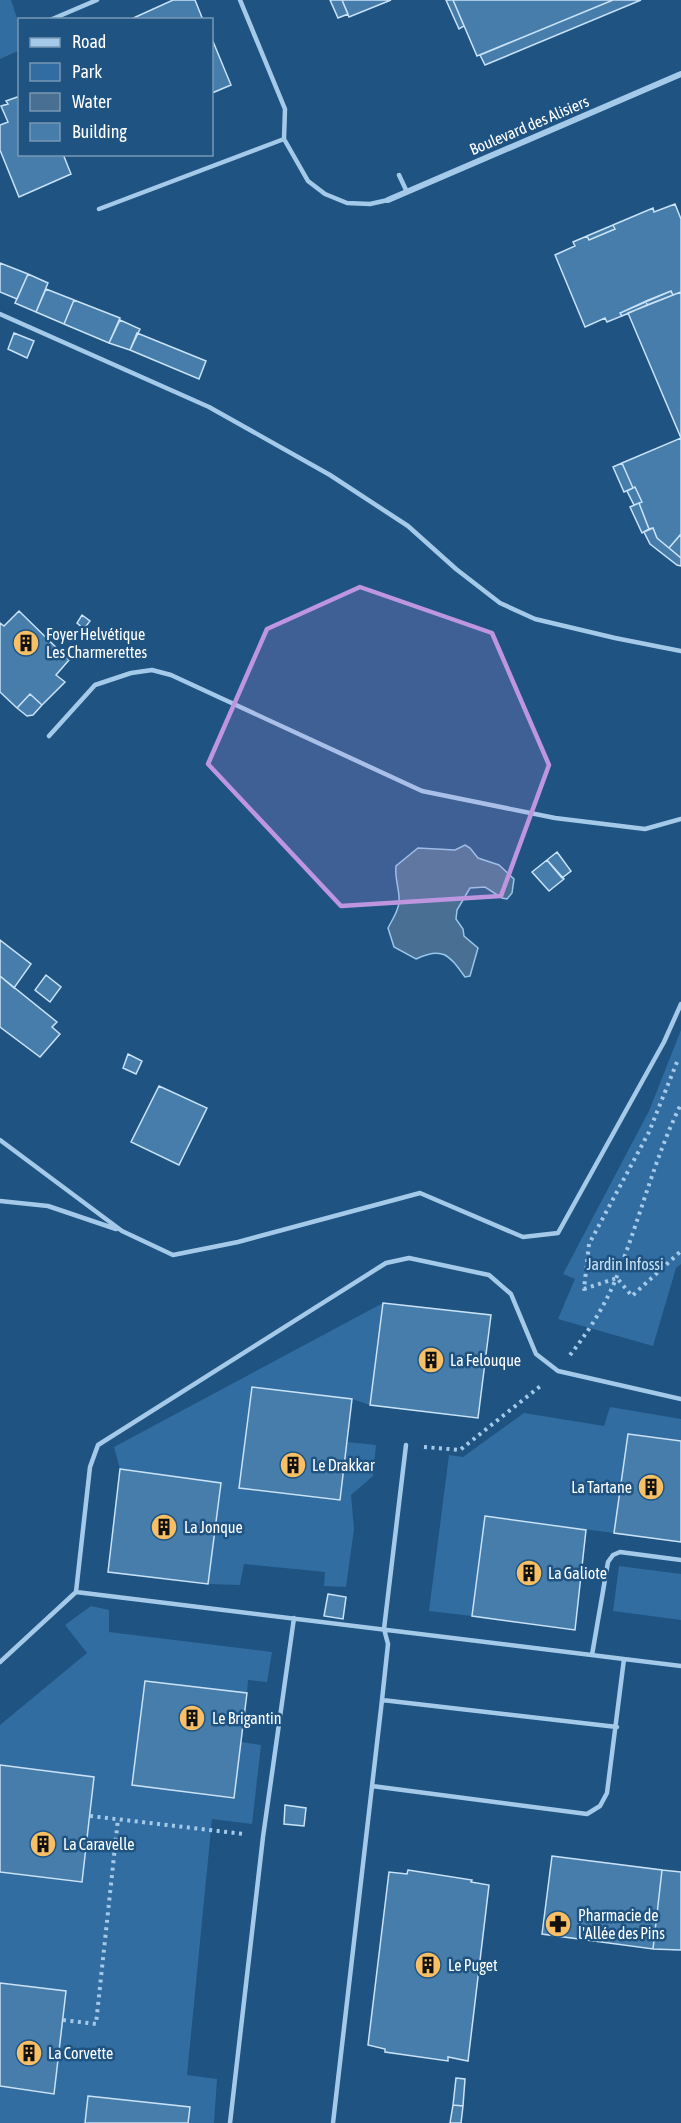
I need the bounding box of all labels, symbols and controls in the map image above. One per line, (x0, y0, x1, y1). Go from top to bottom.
legend (18, 18, 213, 156)
text: Road (72, 31, 106, 52)
text: Park (72, 61, 102, 82)
text: Water (72, 91, 112, 112)
street label: Boulevard des Alisiers (467, 92, 592, 158)
text: Building (72, 121, 127, 142)
place label: Foyer Helvétique Les Charmerettes (46, 625, 148, 661)
building icon: Foyer Helvétique Les Charmerettes (11, 628, 41, 658)
park label: Jardin Infossi (586, 1255, 664, 1273)
building icon: La Felouque (416, 1345, 446, 1375)
place label: La Felouque (450, 1351, 521, 1370)
building icon: Le Drakkar (278, 1450, 308, 1480)
place label: Le Drakkar (312, 1456, 375, 1474)
building icon: La Tartane (636, 1472, 666, 1502)
place label: La Tartane (571, 1478, 632, 1496)
building icon: La Jonque (149, 1512, 179, 1542)
place label: La Jonque (184, 1518, 243, 1537)
building icon: La Galiote (514, 1558, 544, 1588)
place label: La Galiote (548, 1564, 607, 1582)
building icon: Le Brigantin (177, 1703, 207, 1733)
place label: Le Brigantin (212, 1709, 281, 1728)
building icon: La Caravelle (28, 1829, 58, 1859)
place label: La Caravelle (63, 1835, 135, 1853)
place label: Pharmacie de l'Allée des Pins (578, 1906, 665, 1942)
pharmacy icon: Pharmacie de l'Allée des Pins (543, 1909, 573, 1939)
building icon: Le Puget (413, 1950, 443, 1980)
place label: Le Puget (448, 1956, 498, 1975)
building icon: La Corvette (14, 2038, 44, 2068)
place label: La Corvette (48, 2044, 113, 2062)

